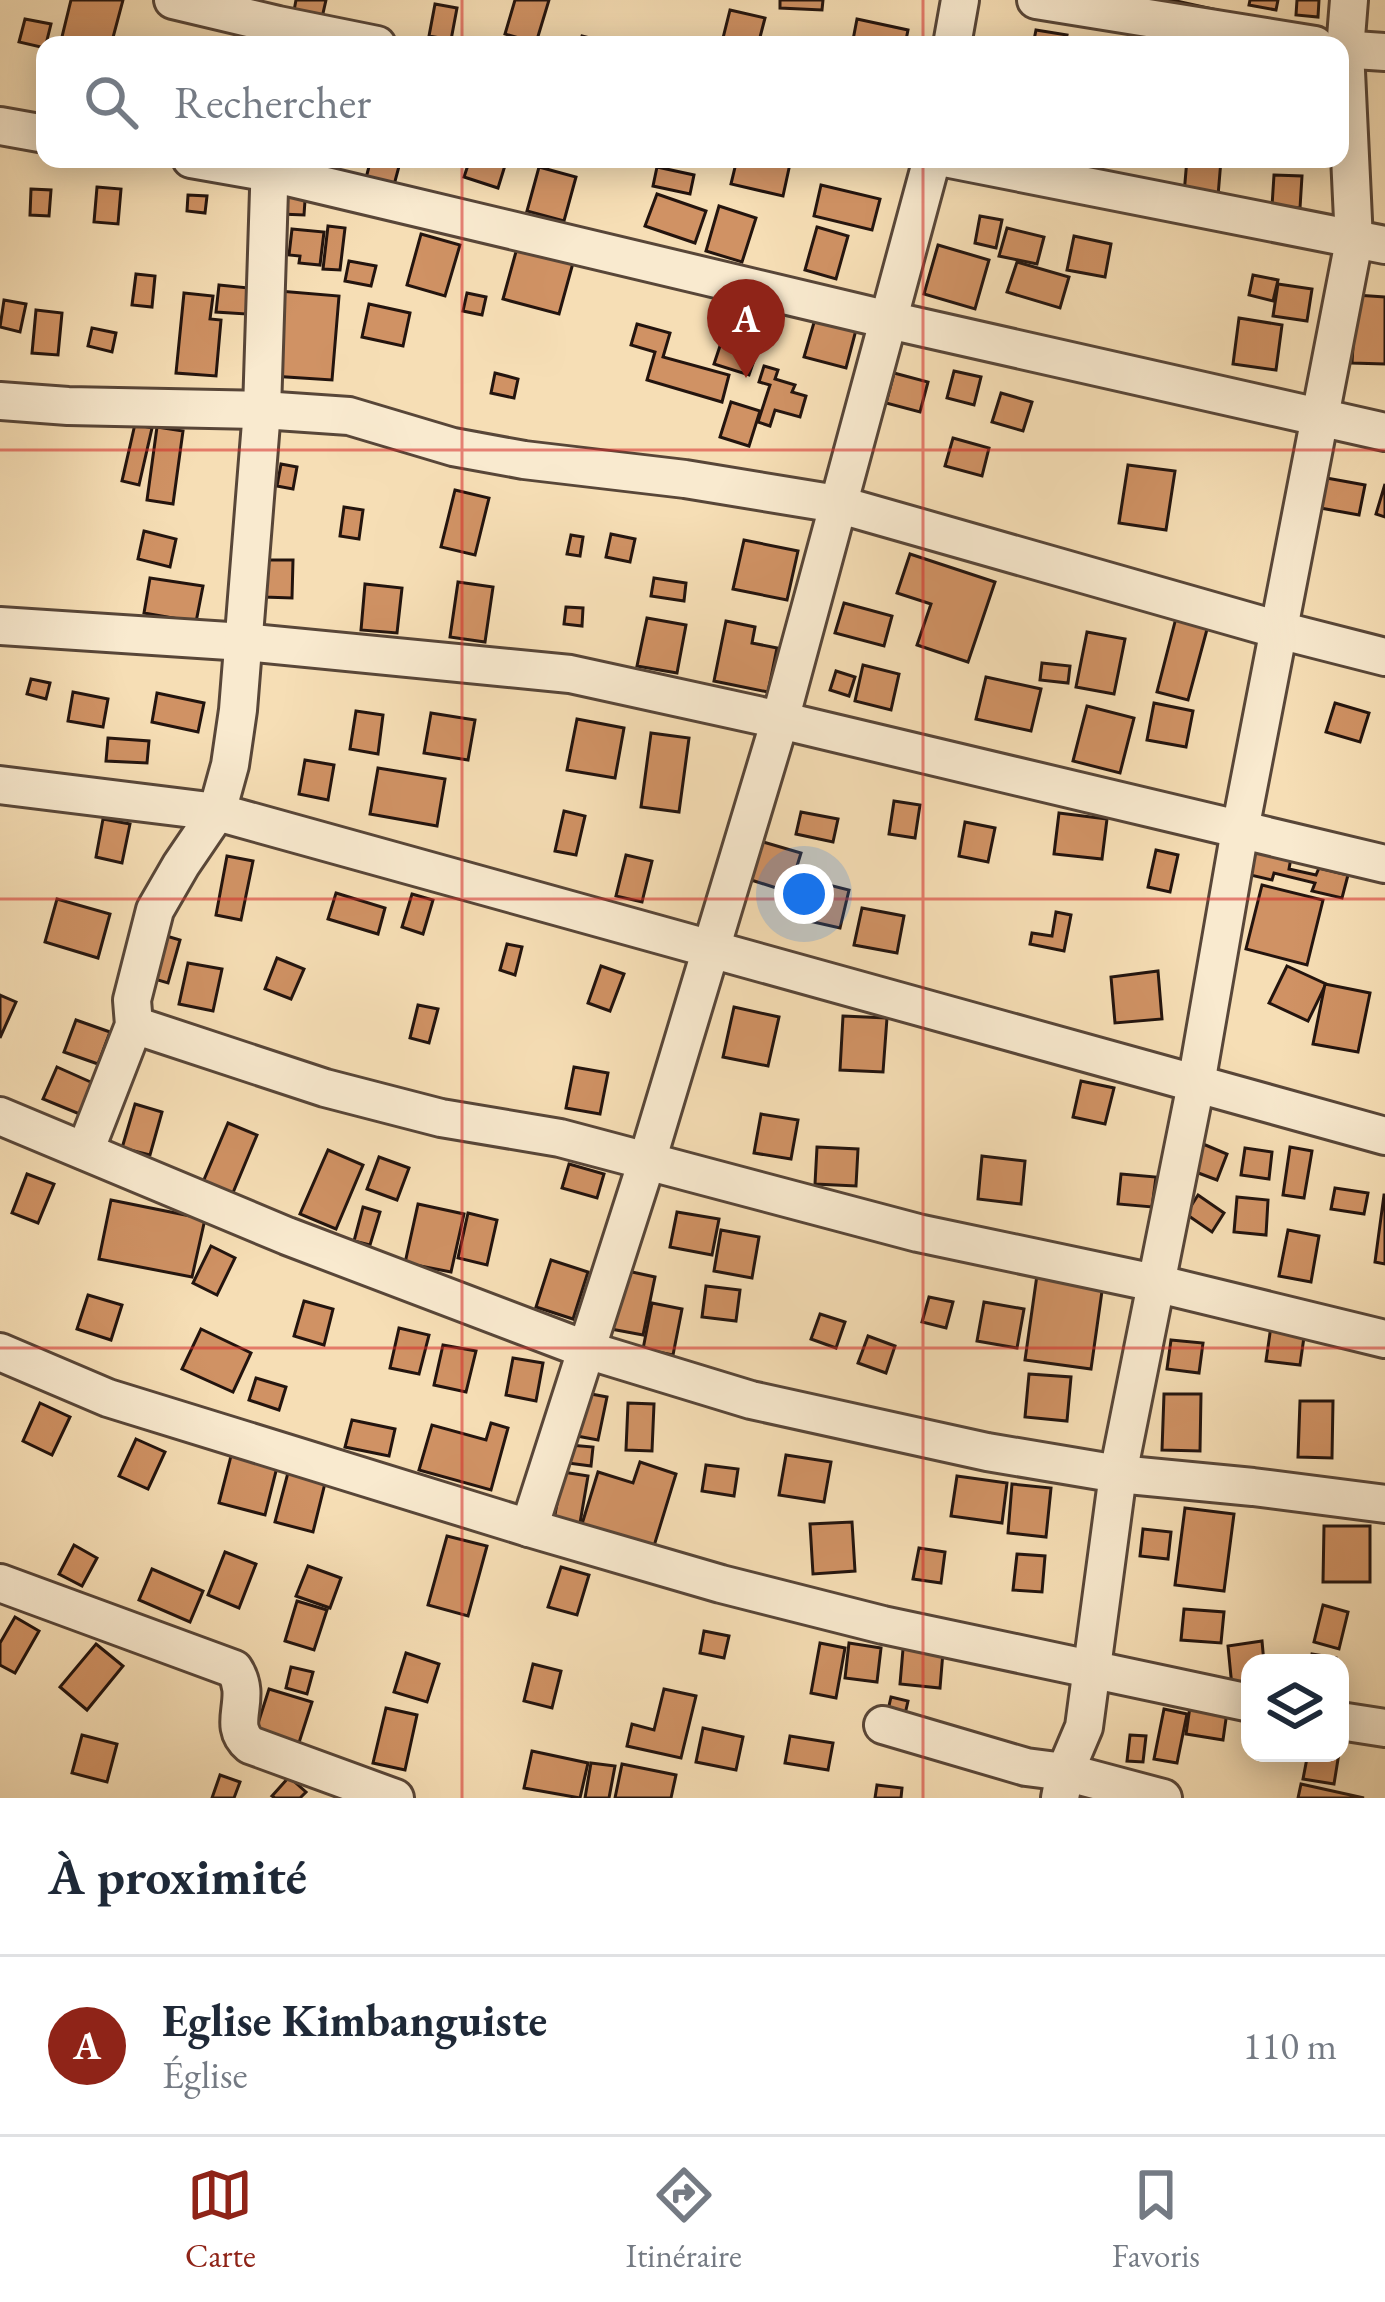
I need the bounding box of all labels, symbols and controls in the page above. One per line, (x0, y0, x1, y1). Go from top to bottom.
search box (36, 36, 1349, 168)
icon: search (78, 69, 144, 135)
text: Rechercher (174, 73, 371, 131)
pin: A (707, 279, 785, 378)
your location (774, 864, 834, 924)
map controls (1241, 1654, 1349, 1762)
button: layers (1241, 1654, 1349, 1762)
text: À proximité (48, 1843, 307, 1909)
text: Eglise Kimbanguiste (162, 1991, 547, 2049)
text: A (73, 2020, 101, 2071)
text: 110 m (1243, 2020, 1337, 2071)
text: Église (162, 2049, 248, 2100)
tab: Carte (185, 2162, 256, 2277)
tab: Itinéraire (626, 2162, 742, 2277)
tab: Favoris (1112, 2162, 1200, 2277)

